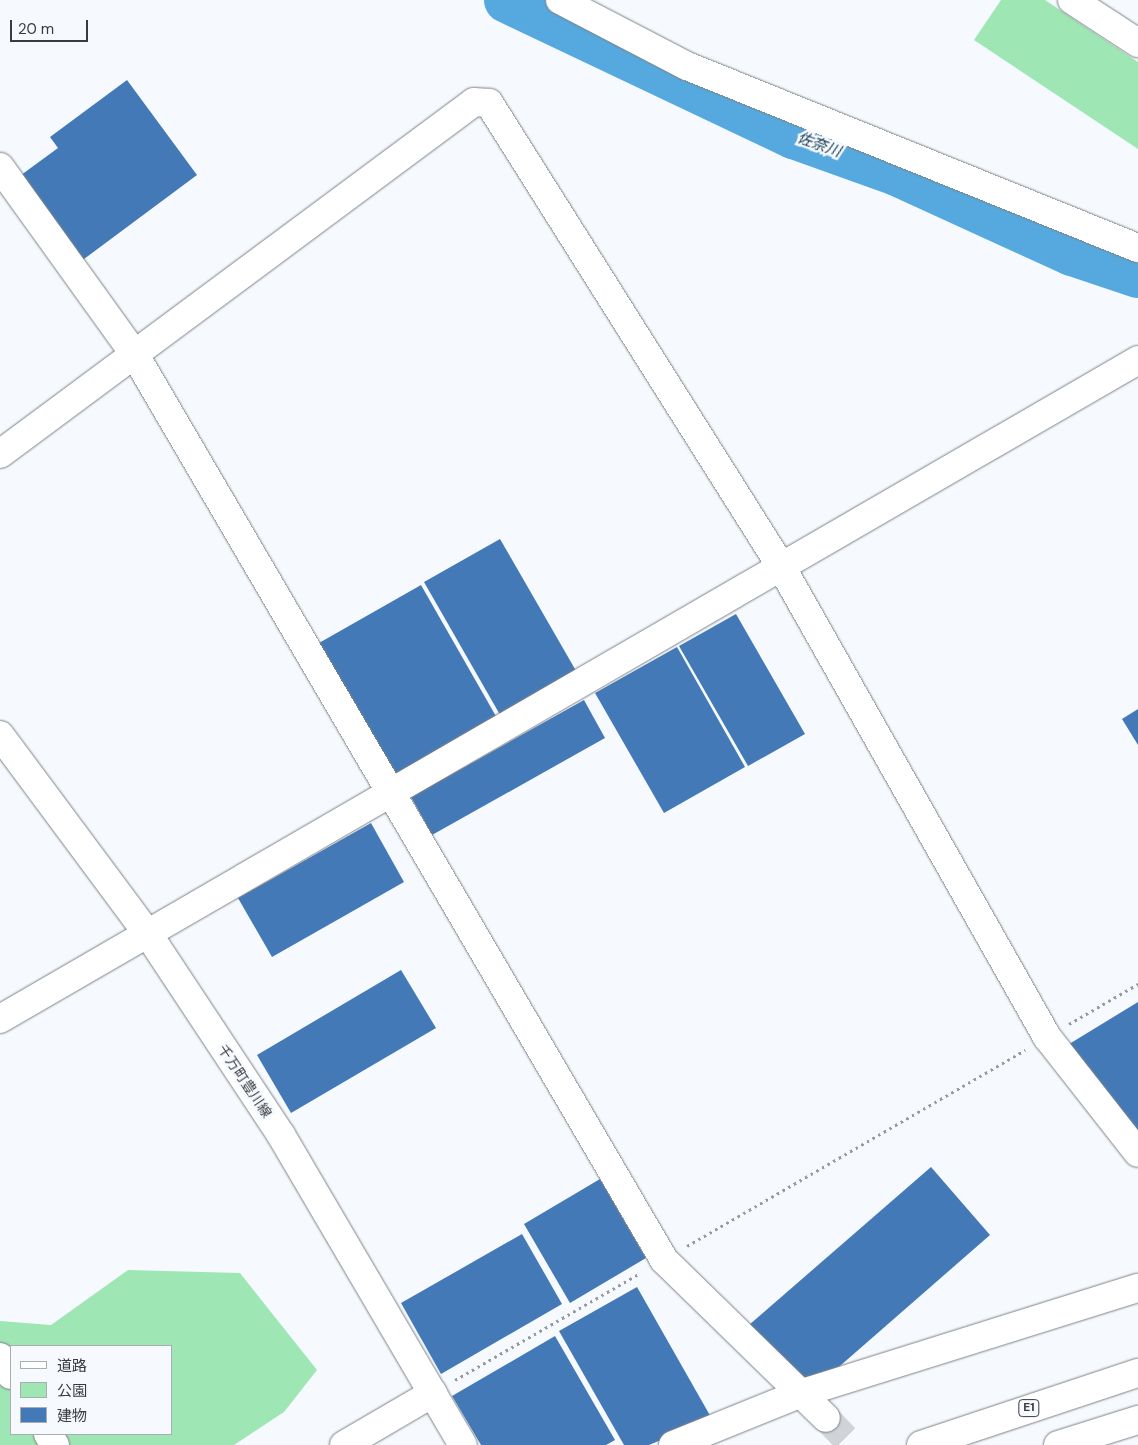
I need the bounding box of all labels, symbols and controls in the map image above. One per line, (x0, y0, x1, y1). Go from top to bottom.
scale bar (12, 10, 90, 42)
text: 20 m (18, 19, 54, 39)
water label: 佐奈川 (795, 129, 843, 161)
street label: 千万町豊川線 (215, 1041, 275, 1121)
legend (10, 1345, 172, 1435)
text: 道路 (57, 1356, 87, 1376)
text: 公園 (57, 1381, 87, 1401)
road number: E1 (1018, 1399, 1040, 1418)
text: 建物 (57, 1406, 87, 1426)

